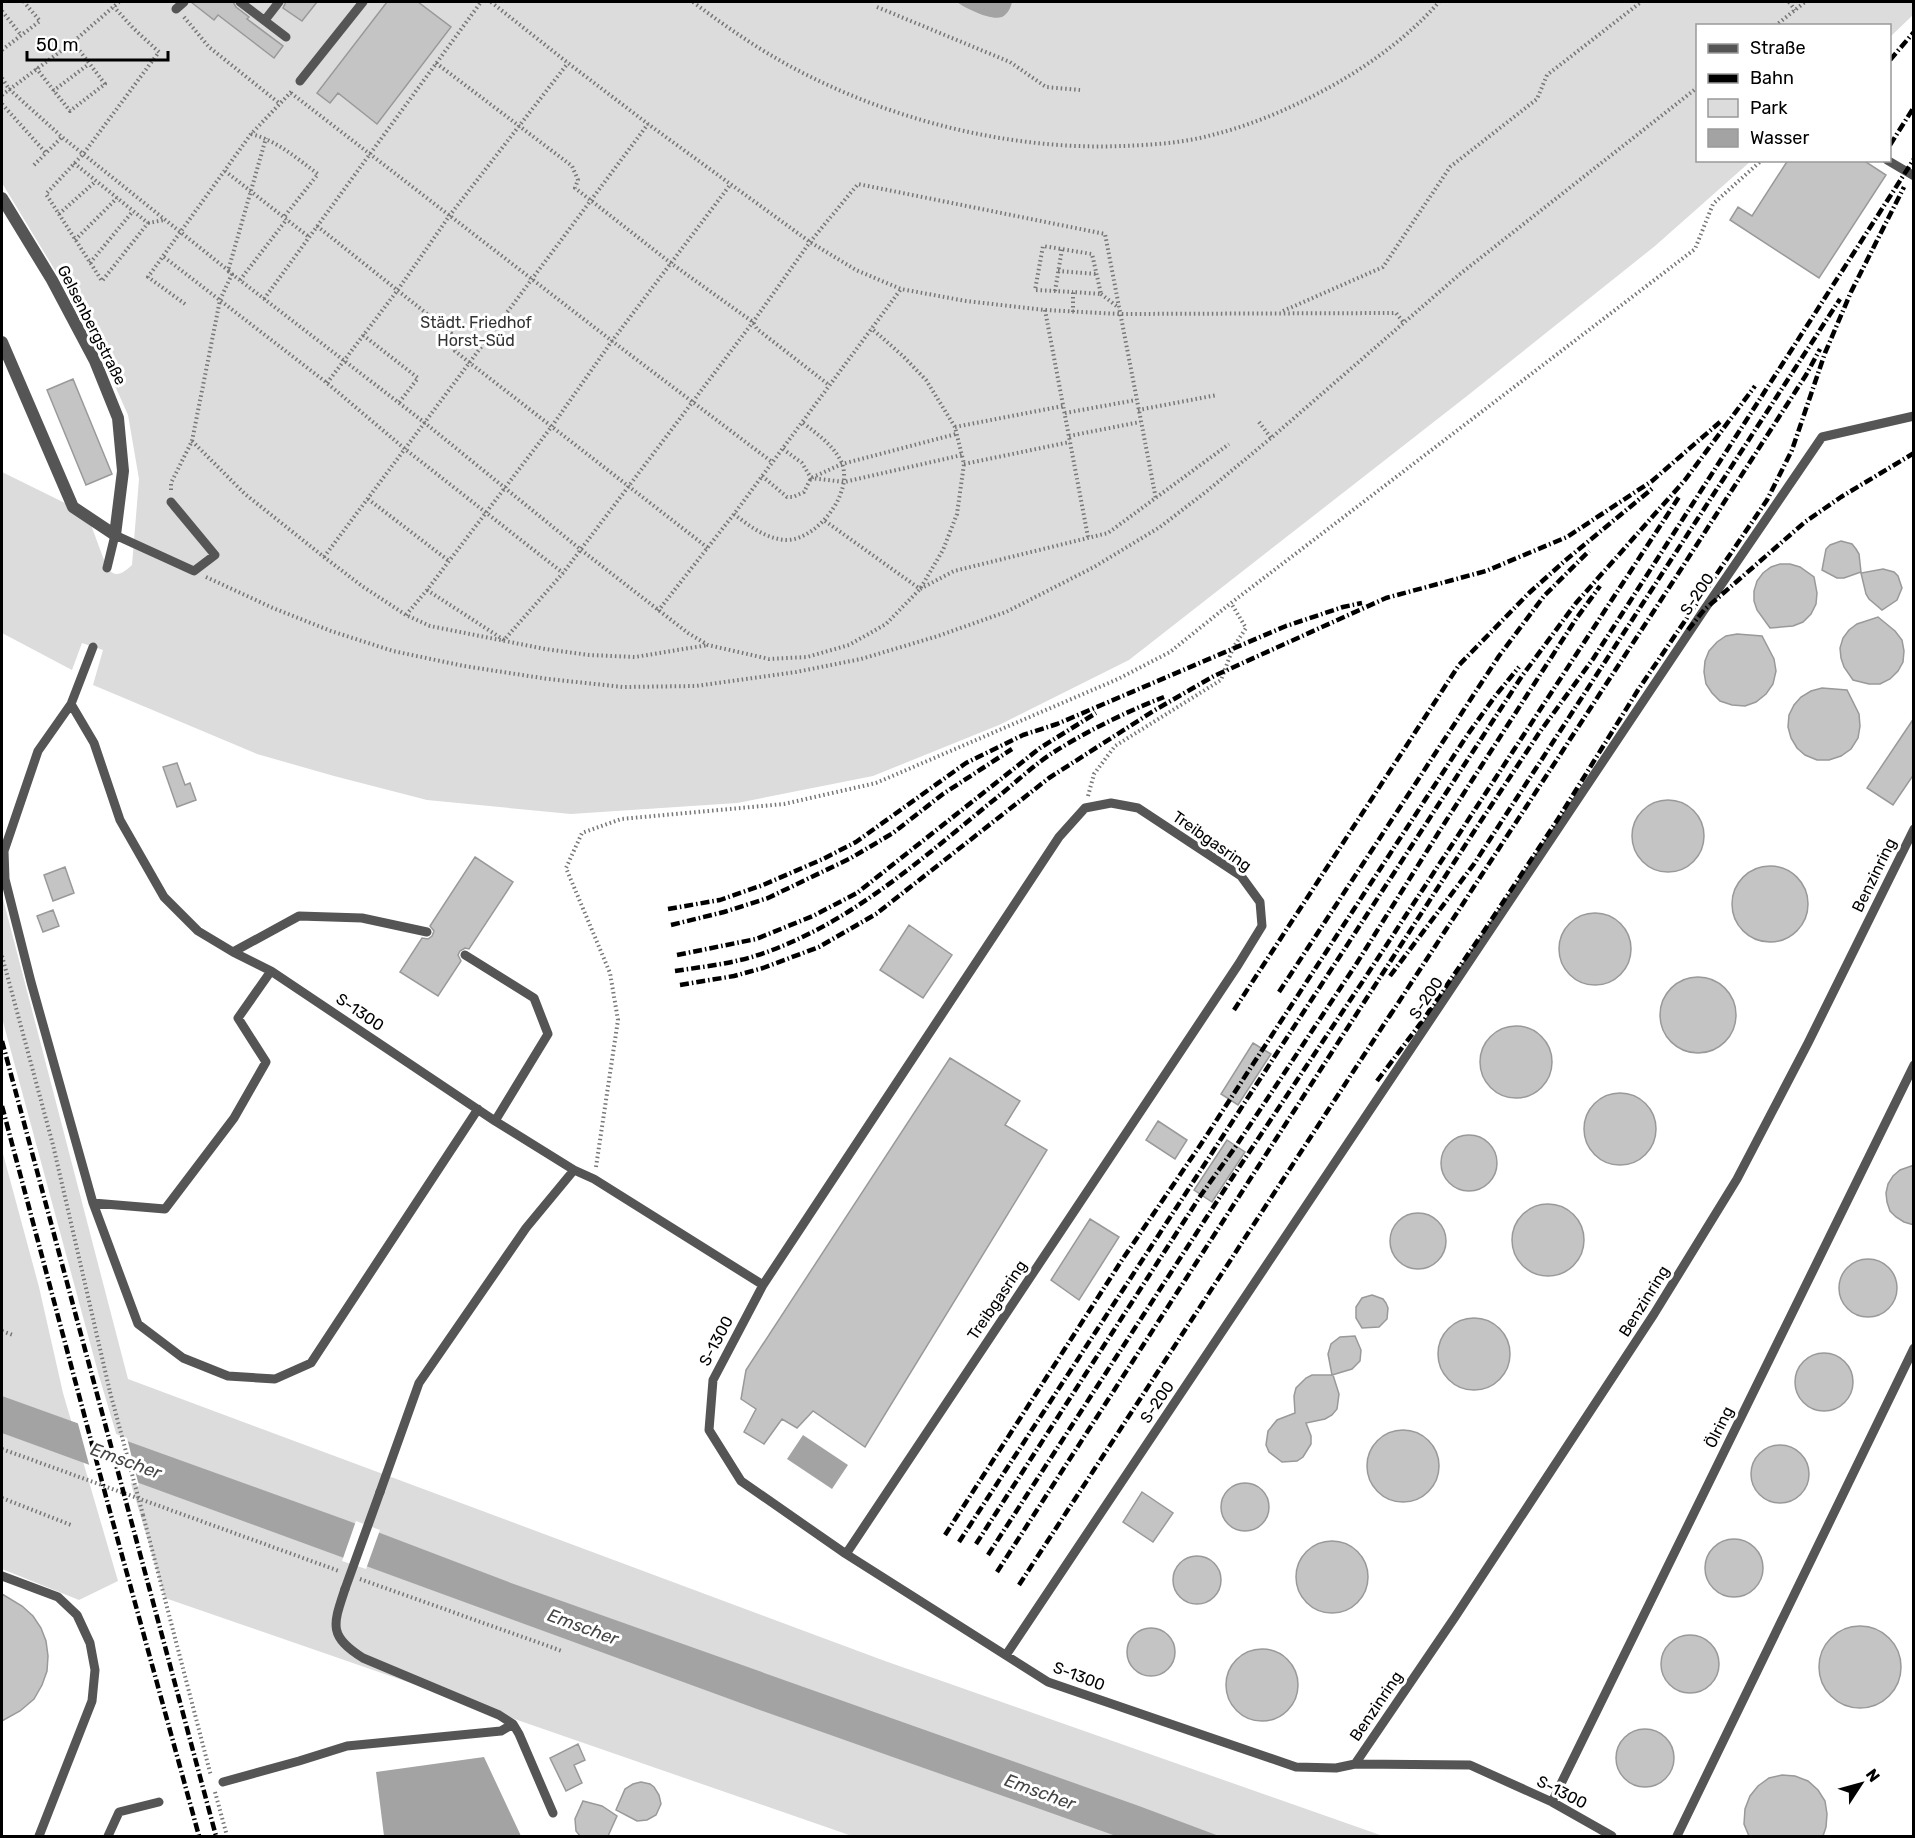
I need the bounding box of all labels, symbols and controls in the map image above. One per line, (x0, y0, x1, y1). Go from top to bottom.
scale bar (27, 24, 168, 62)
legend (1696, 24, 1891, 162)
text: 50 m (36, 34, 79, 56)
text: Straße (1750, 37, 1806, 59)
text: Bahn (1750, 67, 1794, 89)
text: Park (1750, 97, 1788, 119)
text: Wasser (1750, 127, 1809, 149)
street label: Gelsenbergstraße (54, 262, 130, 388)
park label: Städt. Friedhof Horst-Süd (420, 313, 532, 350)
street label: S-200 (1676, 569, 1718, 619)
street label: Treibgasring (1169, 807, 1255, 875)
street label: Benzinring (1848, 835, 1900, 915)
street label: S-200 (1405, 973, 1447, 1023)
street label: S-1300 (332, 989, 388, 1035)
street label: Treibgasring (963, 1257, 1031, 1343)
street label: Benzinring (1615, 1262, 1673, 1340)
street label: S-1300 (695, 1313, 737, 1369)
street label: S-200 (1136, 1377, 1178, 1427)
street label: Ölring (1701, 1403, 1737, 1451)
water label: Emscher (88, 1438, 166, 1484)
water label: Emscher (545, 1604, 623, 1650)
street label: S-1300 (1050, 1657, 1108, 1695)
street label: Benzinring (1346, 1667, 1406, 1745)
north arrow (1831, 1754, 1891, 1814)
text: N (1862, 1765, 1884, 1786)
water label: Emscher (1002, 1769, 1080, 1815)
street label: S-1300 (1534, 1771, 1590, 1813)

